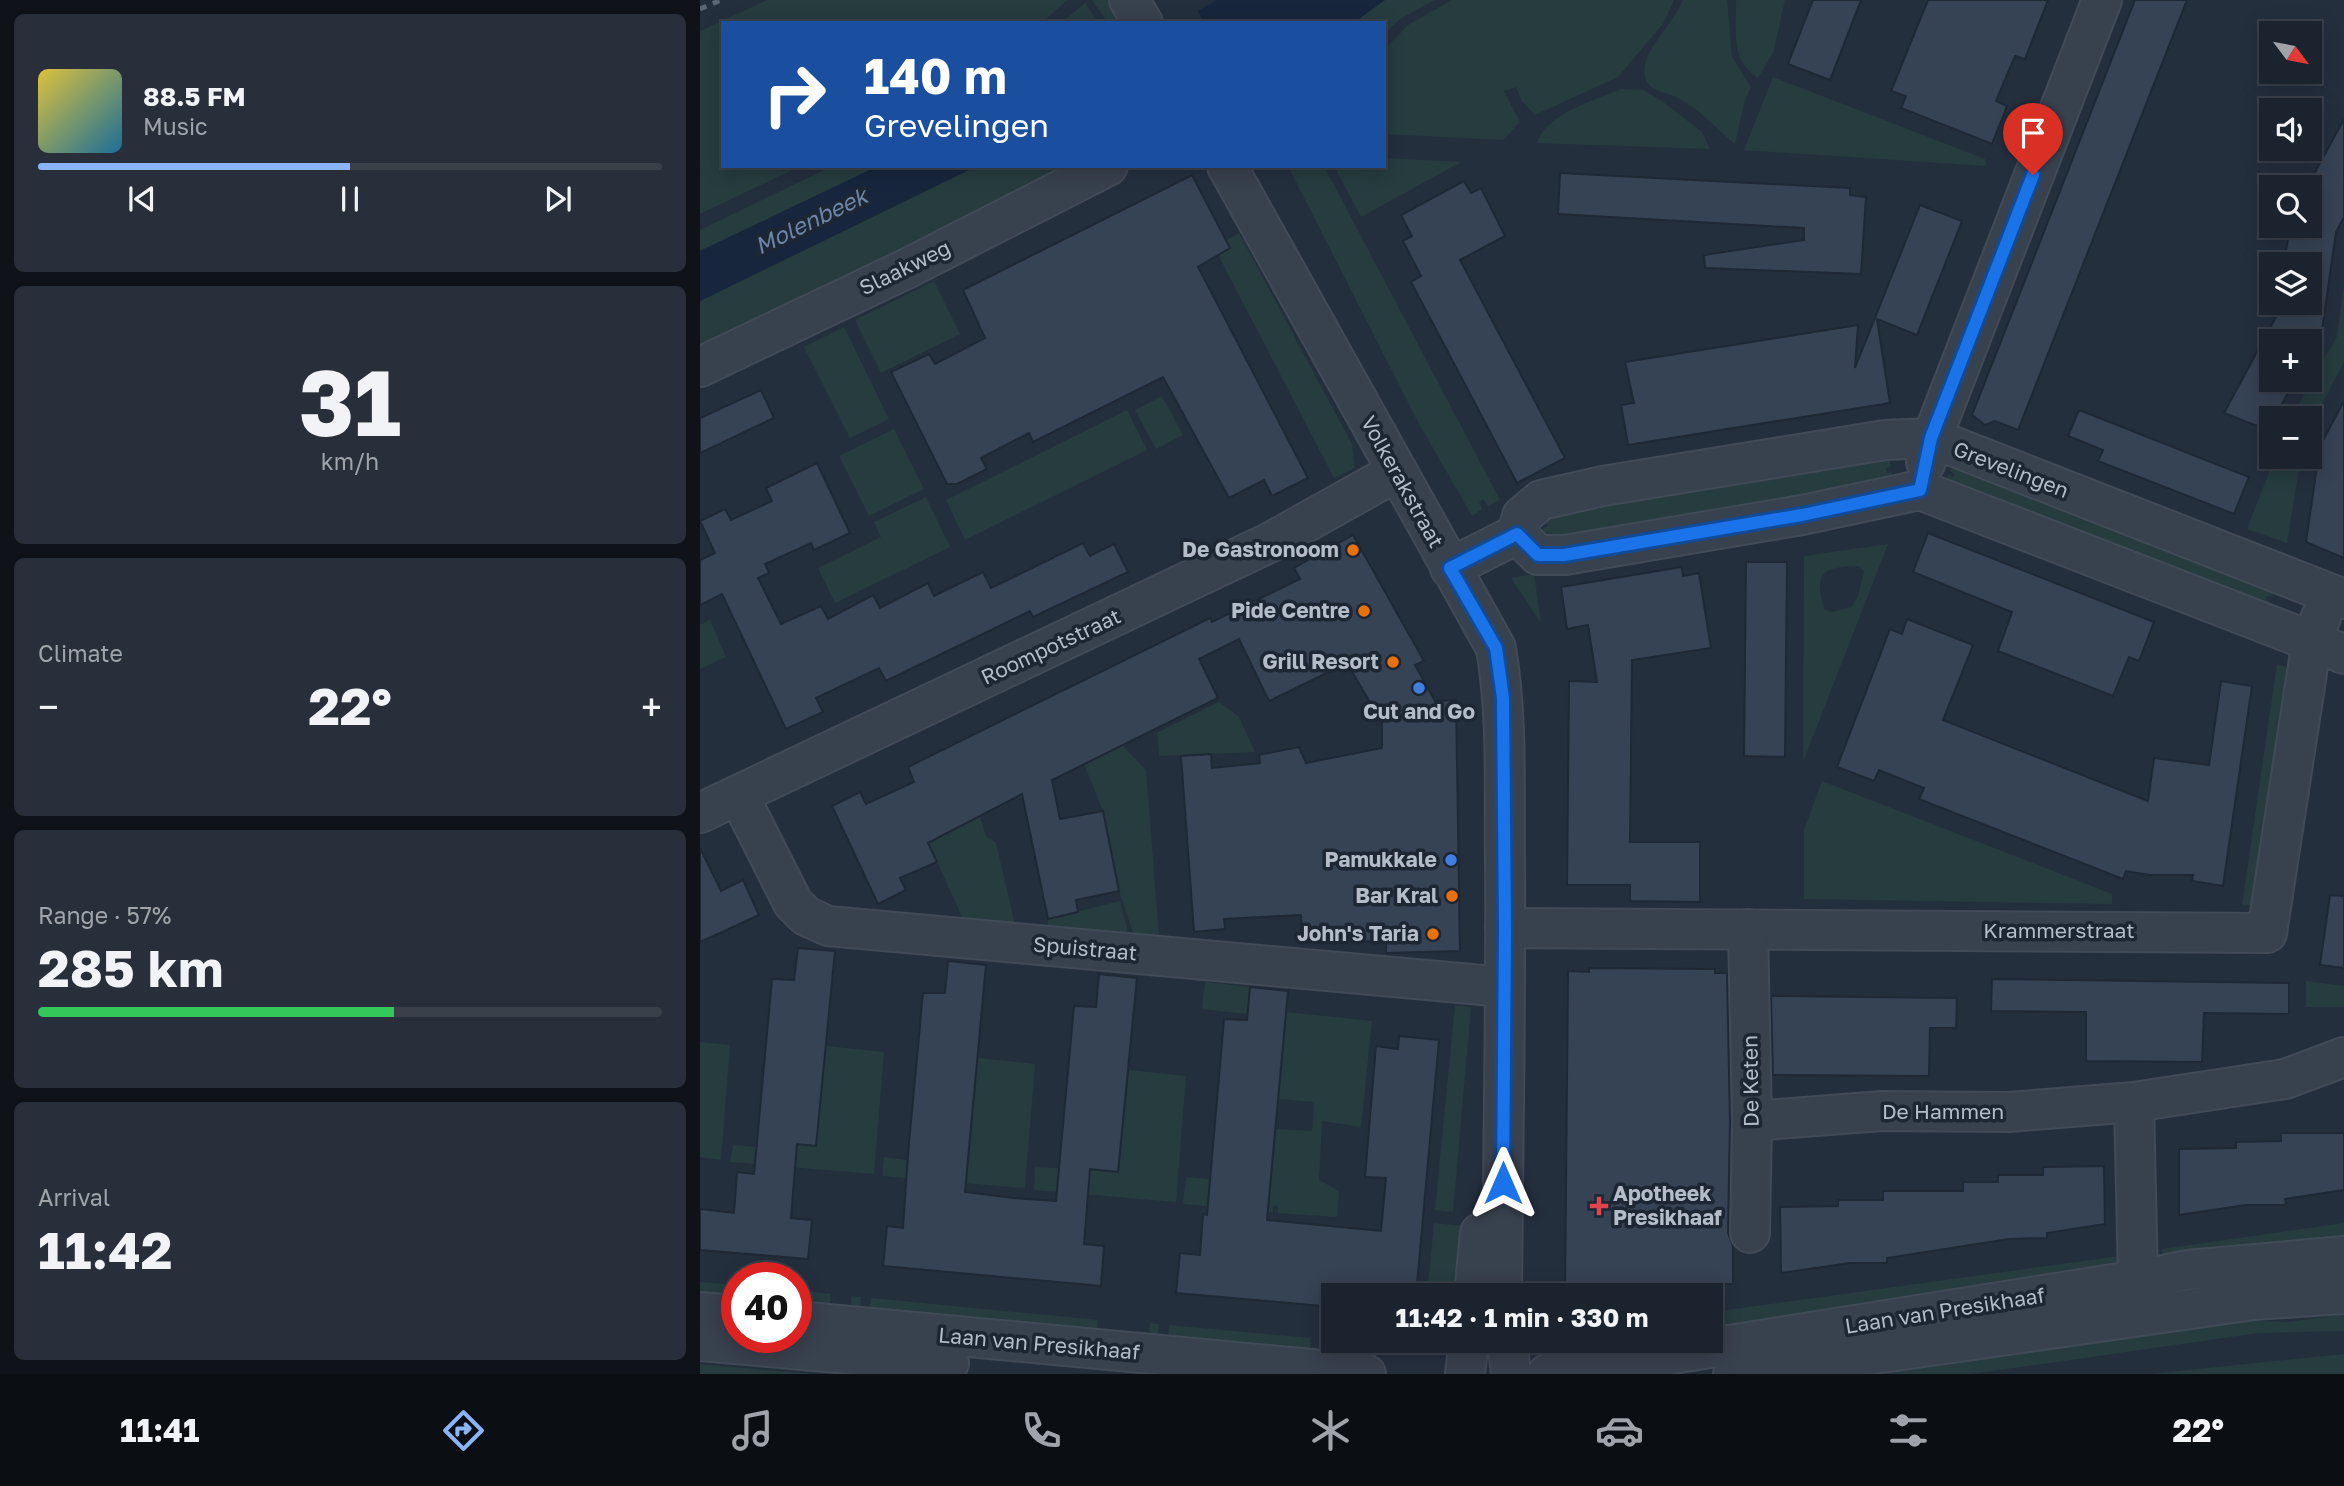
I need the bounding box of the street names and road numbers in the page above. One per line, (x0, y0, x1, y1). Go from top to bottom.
street label: Slaakweg (855, 234, 954, 300)
street label: Volkerakstraat (1356, 411, 1450, 552)
street label: Grevelingen (1950, 435, 2073, 503)
street label: Roompotstraat (977, 602, 1125, 690)
street label: Krammerstraat (1983, 917, 2135, 943)
street label: Spuistraat (1032, 931, 1138, 965)
street label: De Keten (1736, 1035, 1764, 1127)
street label: De Hammen (1882, 1098, 2004, 1124)
street label: Laan van Presikhaaf (1843, 1281, 2047, 1339)
street label: Laan van Presikhaaf (937, 1321, 1141, 1365)

